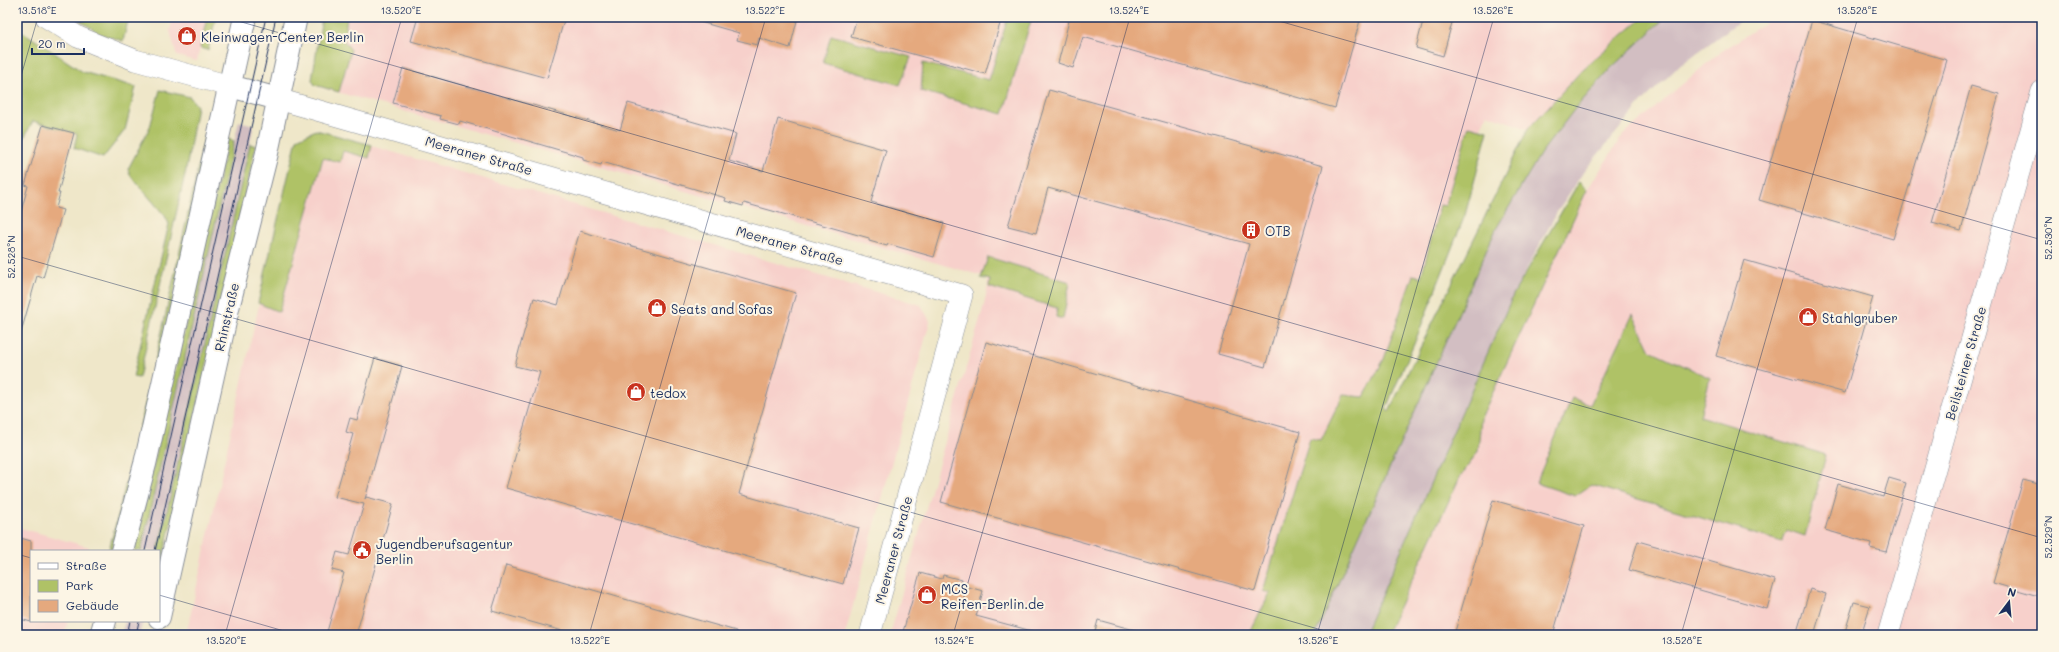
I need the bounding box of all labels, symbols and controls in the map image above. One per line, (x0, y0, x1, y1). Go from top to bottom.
text: 13.518°E (17, 3, 57, 17)
text: 13.520°E (381, 3, 421, 17)
text: 13.522°E (745, 3, 785, 17)
text: 13.524°E (1109, 3, 1149, 17)
text: 13.526°E (1473, 3, 1513, 17)
text: 13.528°E (1837, 3, 1877, 17)
shop icon: Kleinwagen-Center Berlin (176, 25, 198, 47)
place label: Kleinwagen-Center Berlin (201, 28, 364, 45)
scale bar (32, 30, 84, 56)
text: 20 m (38, 35, 66, 51)
street label: Meeraner Straße (423, 132, 535, 178)
text: 52.530°N (2041, 216, 2055, 260)
building icon: OTB (1240, 219, 1262, 241)
street label: Meeraner Straße (734, 222, 846, 268)
place label: OTB (1265, 222, 1291, 239)
text: 52.528°N (4, 235, 18, 279)
street label: Rhinstraße (210, 281, 242, 353)
shop icon: Seats and Sofas (646, 297, 668, 319)
place label: Seats and Sofas (671, 300, 773, 317)
street label: Beilsteiner Straße (1941, 304, 1989, 422)
shop icon: Stahlgruber (1797, 306, 1819, 328)
place label: Stahlgruber (1822, 309, 1898, 326)
shop icon: tedox (625, 381, 647, 403)
place label: tedox (650, 384, 687, 401)
street label: Meeraner Straße (870, 494, 916, 606)
text: 52.529°N (2041, 516, 2055, 558)
place label: Jugendberufsagentur Berlin (376, 535, 513, 567)
public building icon: Jugendberufsagentur Berlin (351, 539, 373, 561)
legend (30, 550, 160, 622)
text: Straße (66, 557, 107, 573)
text: Park (66, 577, 93, 593)
place label: MCS Reifen-Berlin.de (941, 580, 1044, 612)
north arrow (1989, 582, 2029, 622)
shop icon: MCS Reifen-Berlin.de (916, 584, 938, 606)
text: N (2006, 584, 2018, 600)
text: Gebäude (66, 597, 119, 613)
text: 13.520°E (206, 633, 246, 647)
text: 13.522°E (570, 633, 610, 647)
text: 13.524°E (934, 633, 974, 647)
text: 13.526°E (1298, 633, 1338, 647)
text: 13.528°E (1662, 633, 1702, 647)

